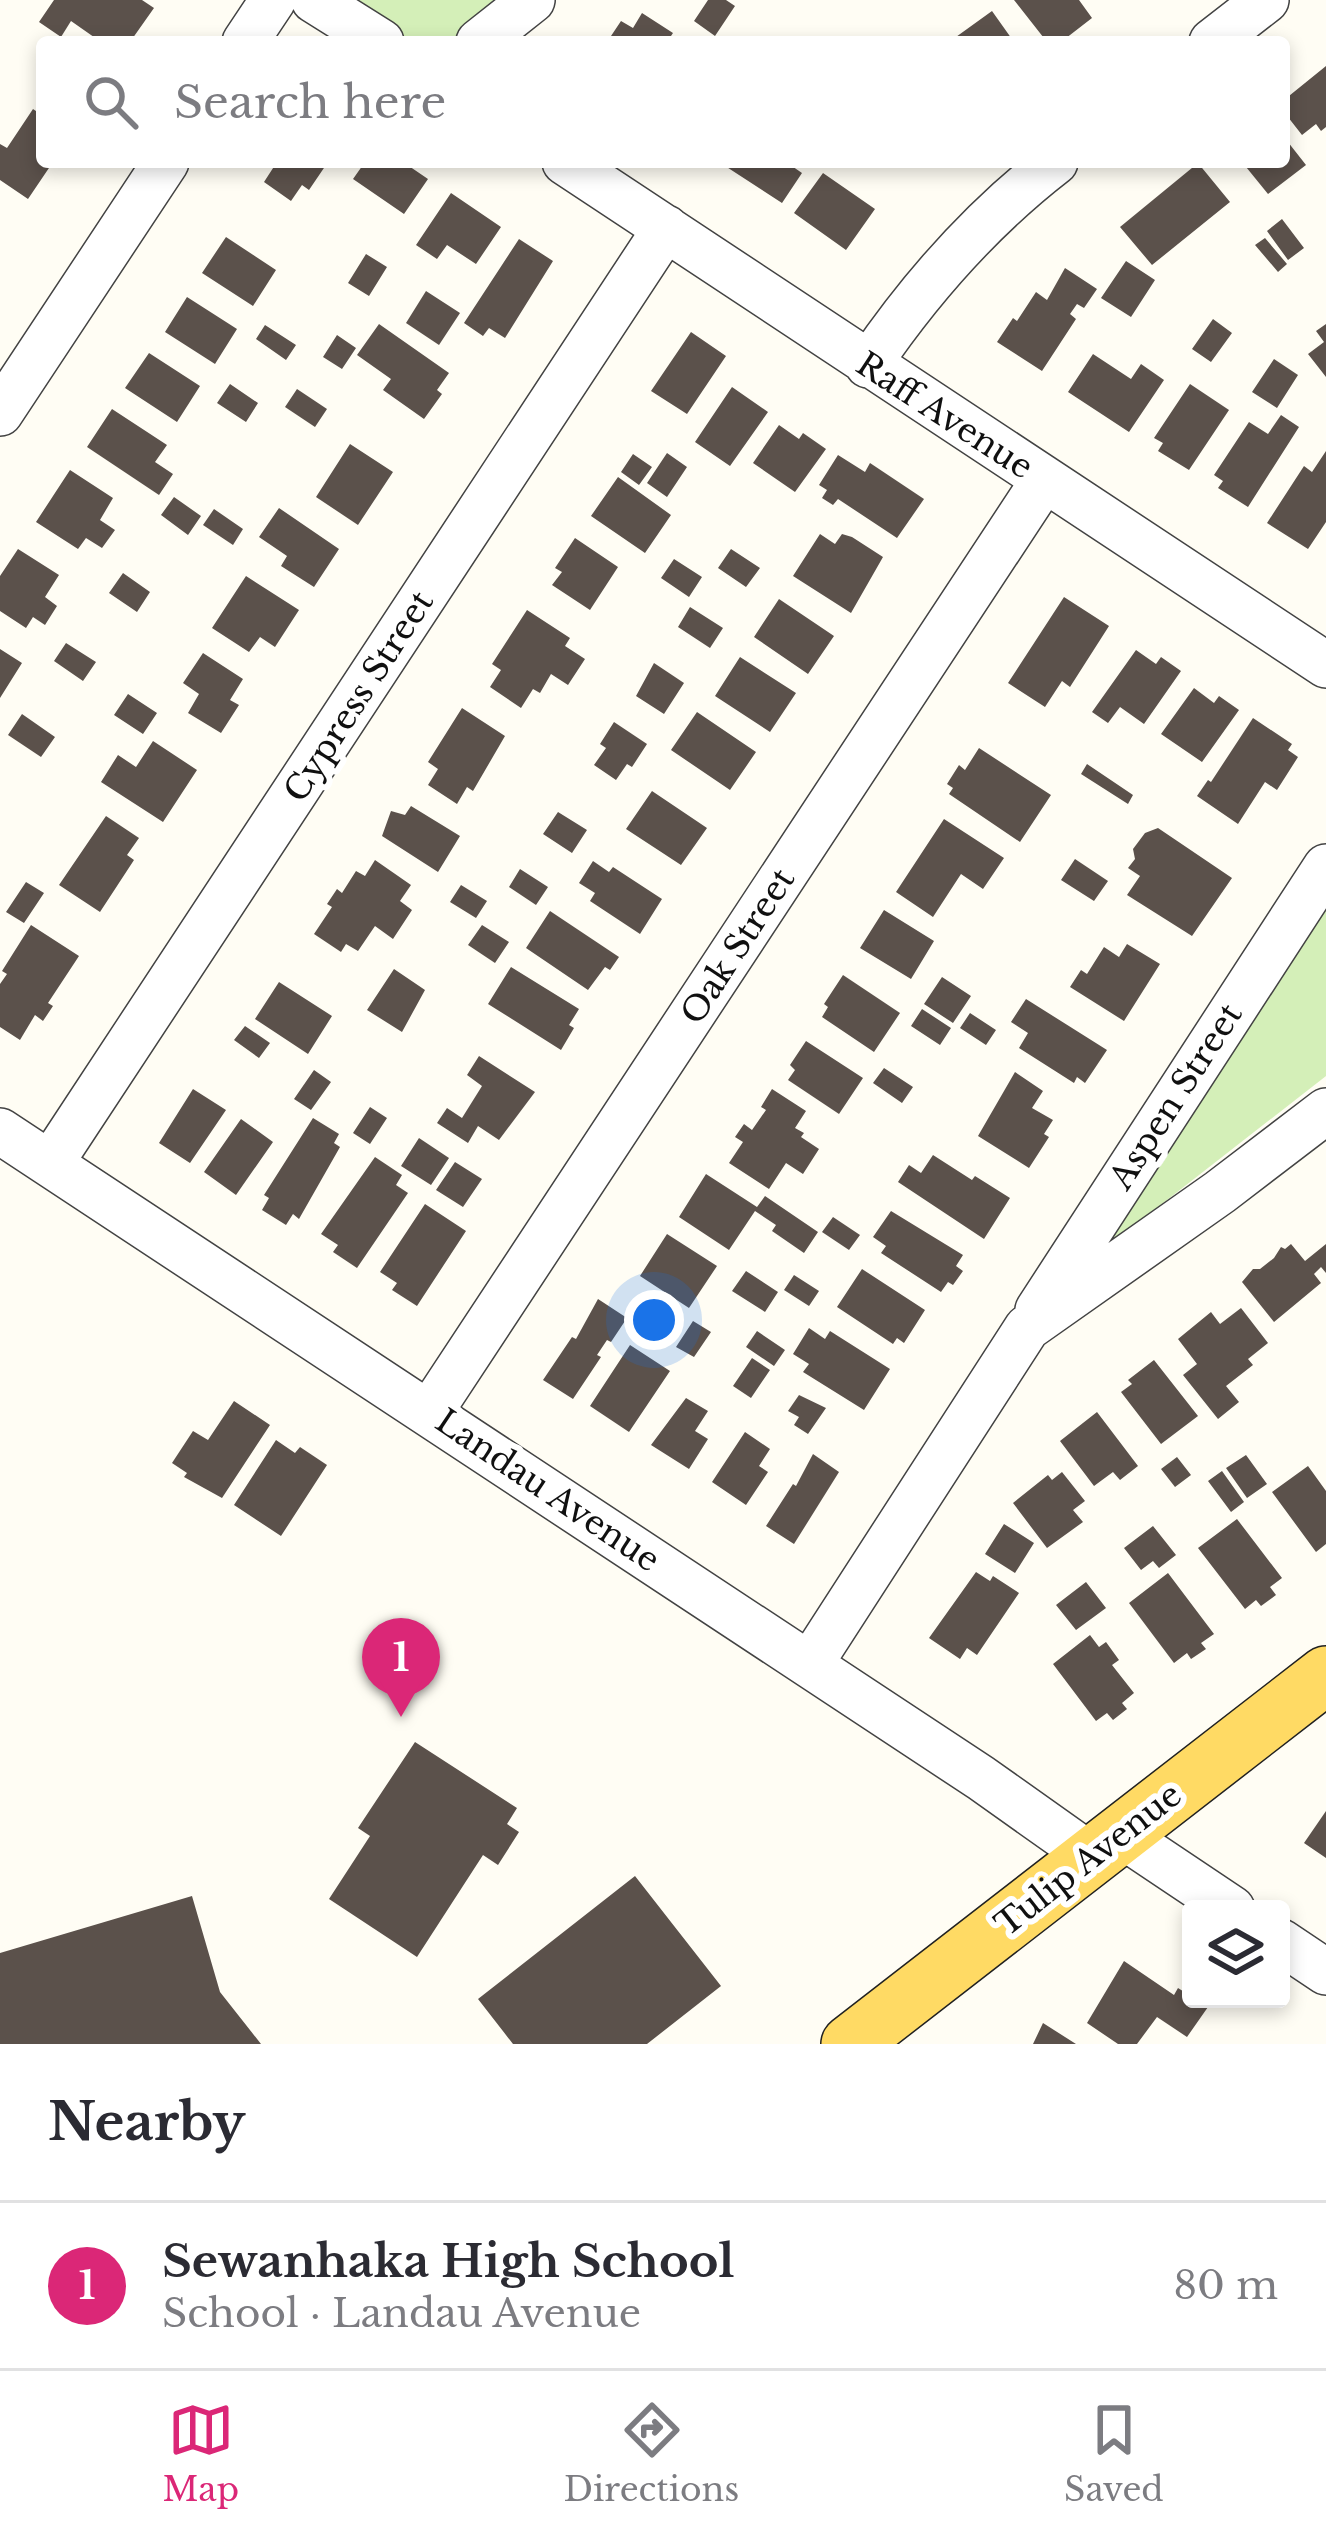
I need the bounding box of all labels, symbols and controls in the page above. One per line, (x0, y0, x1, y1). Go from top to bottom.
search box (36, 36, 1290, 168)
icon: search (78, 69, 144, 135)
text: Search here (174, 74, 446, 130)
street label: Raff Avenue (849, 343, 1041, 488)
street label: Cypress Street (275, 583, 442, 809)
street label: Oak Street (672, 860, 803, 1032)
street label: Aspen Street (1100, 995, 1251, 1198)
your location (624, 1290, 684, 1350)
street label: Landau Avenue (428, 1400, 668, 1581)
pin: 1 (362, 1618, 440, 1717)
street label: Tulip Avenue (987, 1774, 1190, 1945)
map controls (1182, 1900, 1290, 2008)
button: layers (1182, 1900, 1290, 2008)
text: Nearby (48, 2091, 245, 2154)
text: Sewanhaka High School (162, 2233, 734, 2289)
text: 1 (78, 2261, 96, 2310)
text: 80 m (1173, 2261, 1278, 2310)
text: School · Landau Avenue (162, 2289, 641, 2338)
tab: Map (162, 2397, 239, 2510)
tab: Directions (564, 2397, 739, 2510)
tab: Saved (1064, 2397, 1164, 2510)

